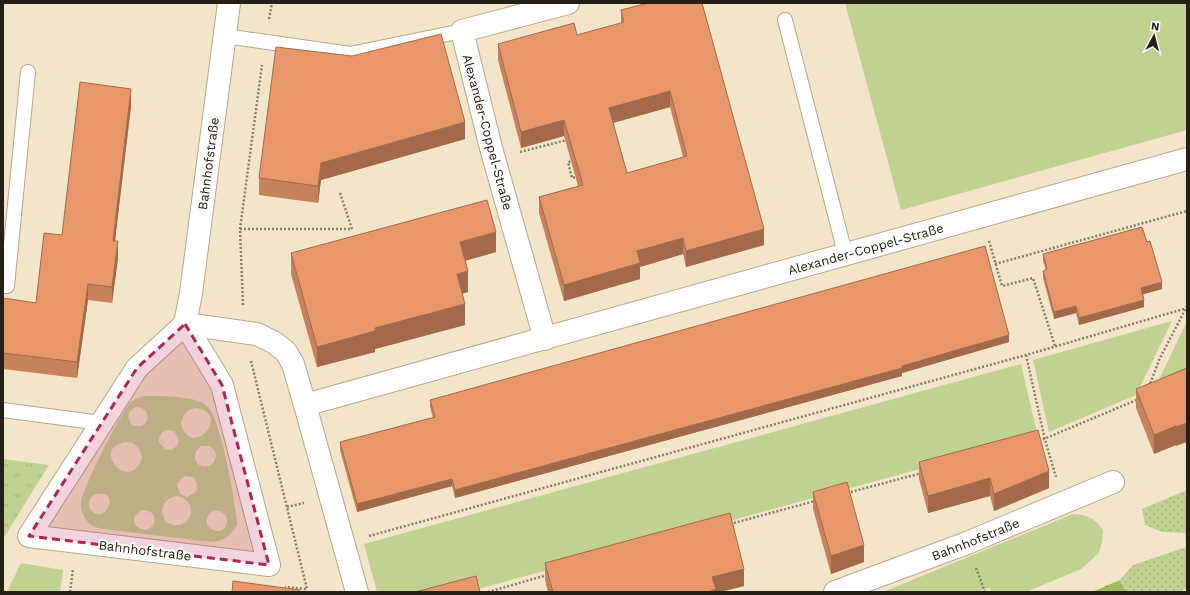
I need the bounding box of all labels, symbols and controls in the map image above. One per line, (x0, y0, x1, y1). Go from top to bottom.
north arrow (1134, 16, 1174, 56)
text: N (1150, 20, 1160, 34)
street label: Alexander-Coppel-Straße (459, 53, 516, 212)
street label: Bahnhofstraße (195, 117, 222, 211)
street label: Alexander-Coppel-Straße (786, 220, 945, 278)
street label: Bahnhofstraße (930, 515, 1022, 564)
street label: Bahnhofstraße (98, 537, 192, 564)

